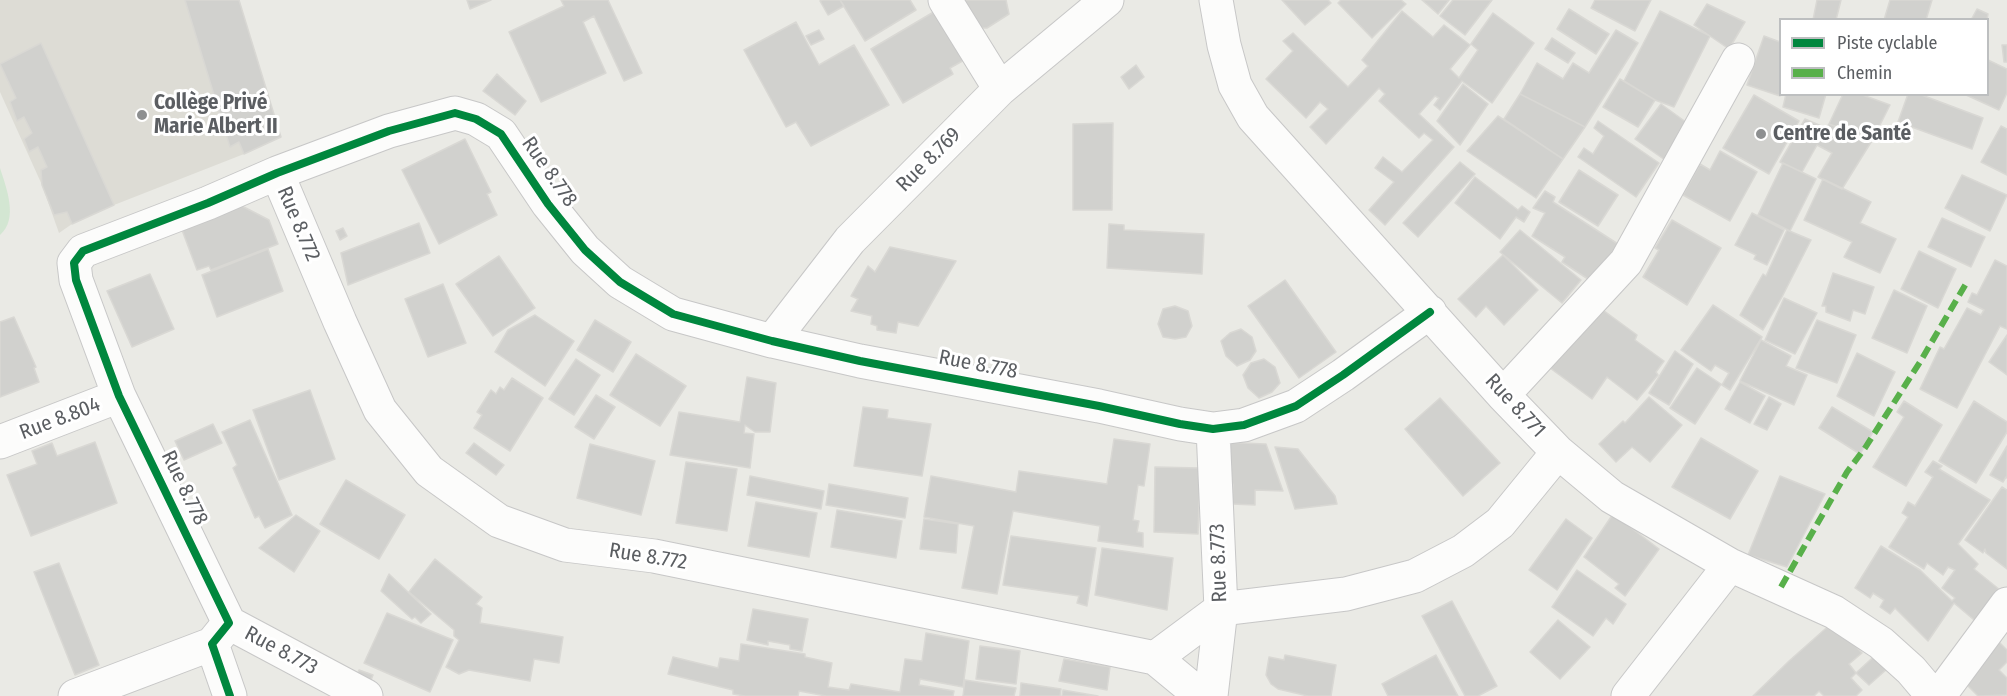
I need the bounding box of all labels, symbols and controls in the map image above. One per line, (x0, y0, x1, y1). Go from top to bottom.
legend (1779, 18, 1989, 96)
text: Piste cyclable (1837, 32, 1937, 54)
text: Chemin (1837, 62, 1892, 84)
place label: Collège Privé Marie Albert II (154, 90, 278, 140)
marker: Collège Privé Marie Albert II (135, 108, 149, 122)
place label: Centre de Santé (1773, 121, 1911, 147)
street label: Rue 8.769 (891, 122, 967, 198)
marker: Centre de Santé (1754, 127, 1768, 141)
street label: Rue 8.778 (516, 132, 582, 212)
street label: Rue 8.772 (271, 183, 325, 265)
street label: Rue 8.778 (936, 345, 1020, 385)
street label: Rue 8.771 (1479, 369, 1551, 443)
street label: Rue 8.804 (16, 392, 104, 446)
street label: Rue 8.778 (155, 447, 213, 529)
street label: Rue 8.773 (1205, 523, 1233, 603)
street label: Rue 8.772 (607, 538, 689, 576)
street label: Rue 8.773 (240, 621, 322, 681)

